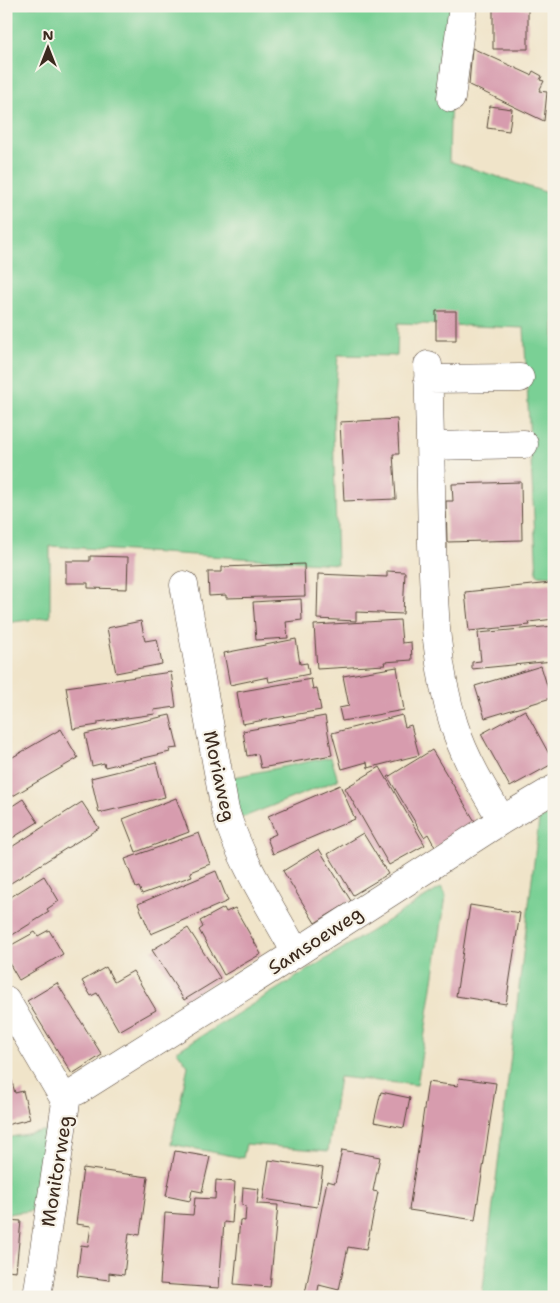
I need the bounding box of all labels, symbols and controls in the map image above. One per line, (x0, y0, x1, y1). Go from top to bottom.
north arrow (22, 22, 72, 72)
text: N (42, 26, 54, 44)
street label: Moriaweg (198, 728, 241, 824)
street label: Samsoeweg (263, 901, 367, 980)
street label: Monitorweg (35, 1114, 78, 1229)

